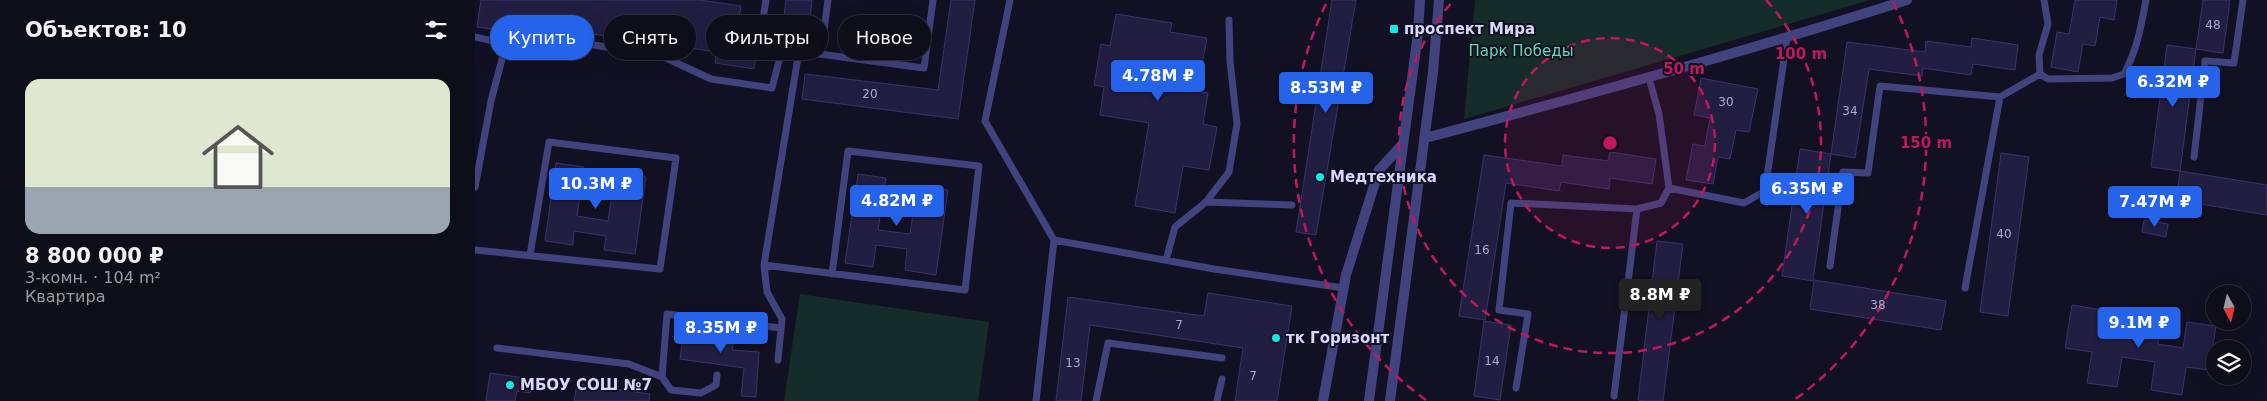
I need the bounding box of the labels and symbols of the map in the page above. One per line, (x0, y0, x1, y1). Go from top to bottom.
house number: 48 (2205, 18, 2221, 32)
place label: проспект Мира (1404, 20, 1535, 38)
marker: проспект Мира (1388, 23, 1400, 35)
park label: Парк Победы (1469, 42, 1573, 60)
text: 100 m (1775, 45, 1827, 63)
pin: 4.78M ₽ (1112, 59, 1204, 102)
text: 50 m (1663, 60, 1705, 78)
pin: 6.32M ₽ (2127, 66, 2219, 108)
pin: 8.53M ₽ (1280, 72, 1372, 114)
house number: 20 (862, 87, 878, 101)
house number: 30 (1718, 95, 1734, 109)
house number: 34 (1842, 104, 1858, 118)
centre of rings (1601, 134, 1619, 152)
text: 150 m (1900, 134, 1952, 152)
pin: 10.3M ₽ (550, 168, 642, 210)
place label: Медтехника (1330, 168, 1437, 186)
marker: Медтехника (1314, 171, 1326, 183)
pin: 6.35M ₽ (1761, 172, 1853, 215)
pin: 4.82M ₽ (851, 184, 943, 227)
pin: 7.47M ₽ (2109, 186, 2201, 228)
house number: 40 (1996, 227, 2012, 241)
house number: 16 (1474, 243, 1490, 257)
pin: 8.8M ₽ (1619, 278, 1701, 321)
north arrow (2206, 285, 2251, 330)
house number: 38 (1870, 298, 1886, 312)
pin: 9.1M ₽ (2098, 306, 2180, 349)
pin: 8.35M ₽ (675, 312, 767, 354)
house number: 7 (1175, 318, 1183, 332)
place label: тк Горизонт (1286, 329, 1390, 347)
marker: тк Горизонт (1270, 332, 1282, 344)
house number: 14 (1484, 354, 1500, 368)
house number: 13 (1065, 356, 1081, 370)
house number: 7 (1249, 369, 1257, 383)
place label: МБОУ СОШ №7 (520, 376, 652, 394)
marker: МБОУ СОШ №7 (504, 379, 516, 391)

